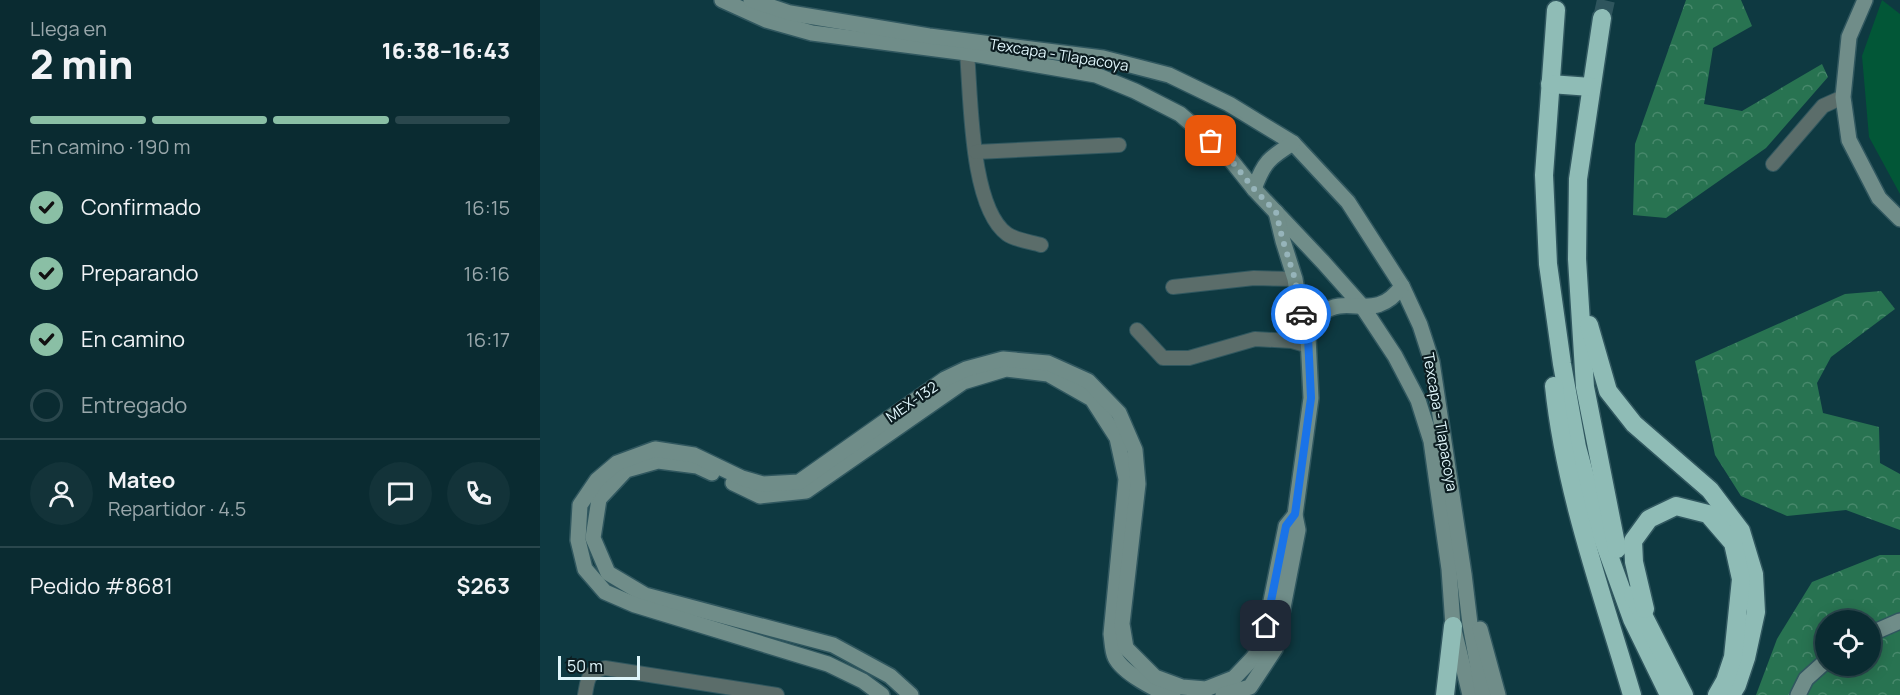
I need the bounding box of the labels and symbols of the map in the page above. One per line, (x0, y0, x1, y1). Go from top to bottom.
street label: Texcapa - Tlapacoya (988, 33, 1130, 76)
pin (1185, 115, 1236, 166)
courier (1271, 284, 1331, 344)
street label: Texcapa - Tlapacoya (1418, 351, 1463, 493)
street label: MEX-132 (882, 376, 942, 427)
pin (1240, 600, 1291, 651)
scale bar (558, 653, 640, 680)

